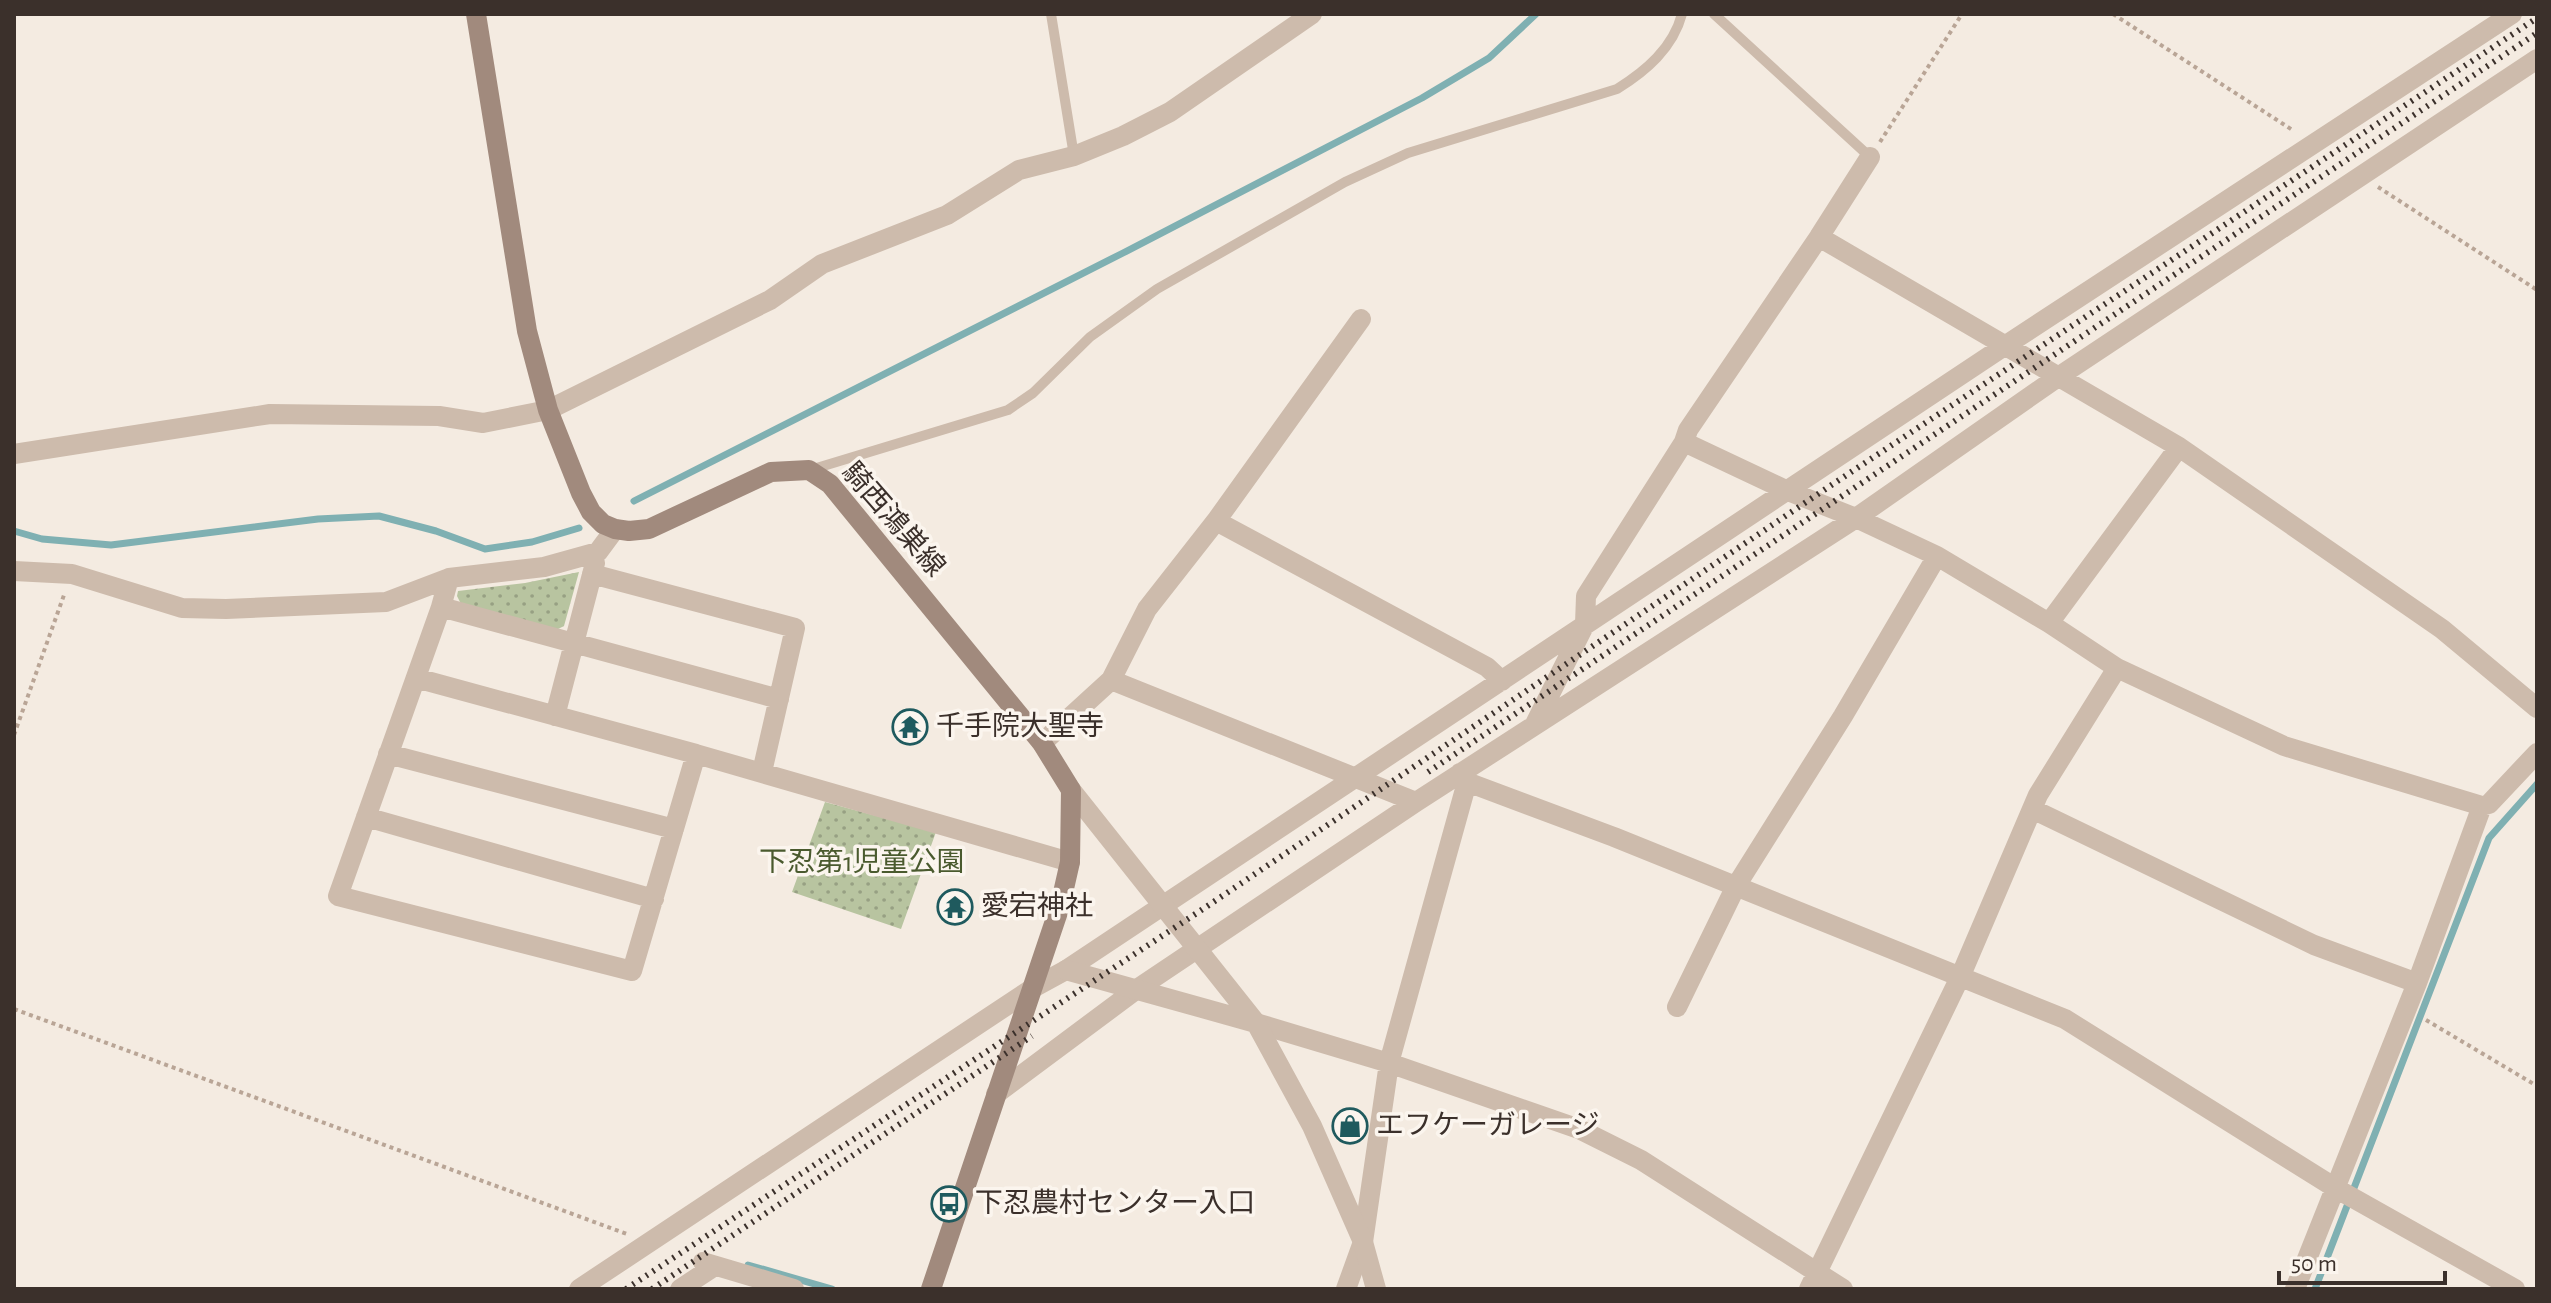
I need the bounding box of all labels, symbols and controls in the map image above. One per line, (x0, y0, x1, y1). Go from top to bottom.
street label: 騎西鴻巣線 (837, 457, 951, 582)
temple icon: 千手院大聖寺 (891, 708, 929, 746)
place label: 千手院大聖寺 (936, 711, 1104, 741)
park label: 下忍第1児童公園 (759, 847, 965, 877)
temple icon: 愛宕神社 (936, 888, 974, 926)
place label: 愛宕神社 (981, 891, 1093, 921)
shop icon: エフケーガレージ (1331, 1107, 1369, 1145)
place label: エフケーガレージ (1376, 1111, 1599, 1140)
bus stop icon: 下忍農村センター入口 (930, 1185, 968, 1223)
place label: 下忍農村センター入口 (975, 1188, 1255, 1218)
scale bar (2279, 1235, 2445, 1285)
text: 50 m (2291, 1252, 2337, 1276)

